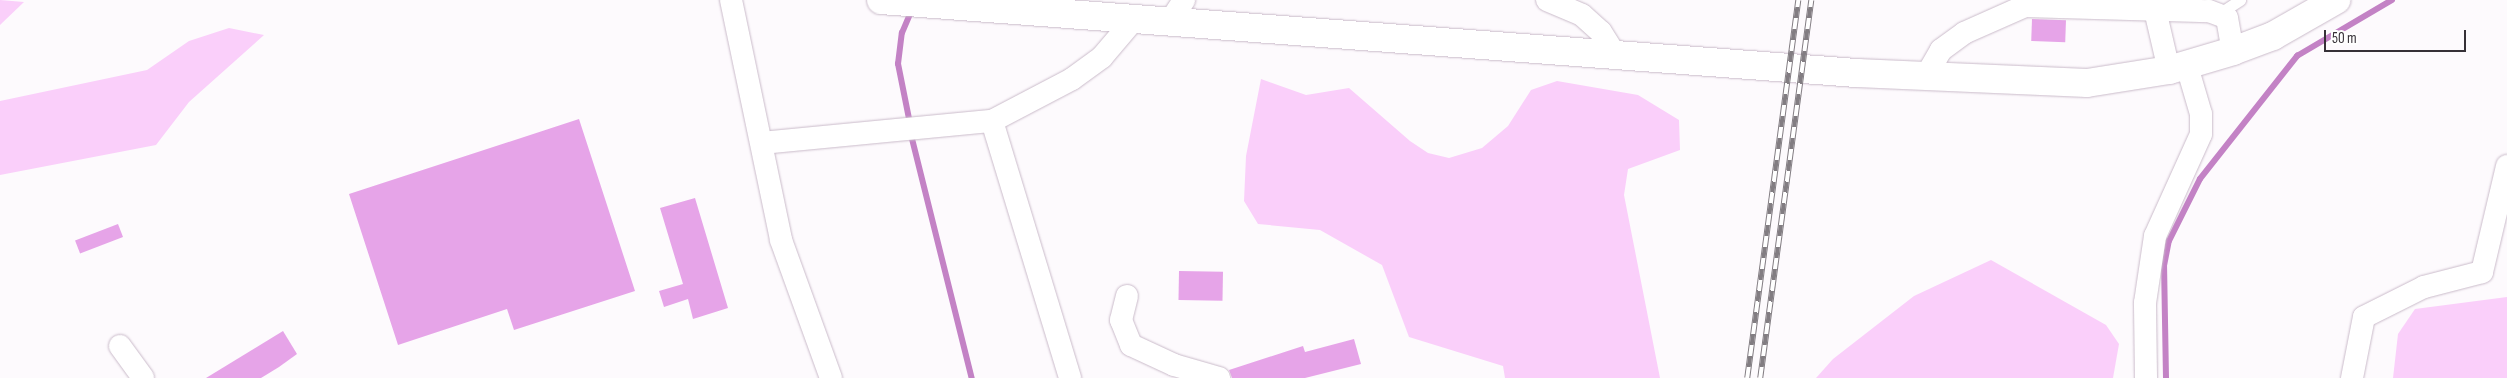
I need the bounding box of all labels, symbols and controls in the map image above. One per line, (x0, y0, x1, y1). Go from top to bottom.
scale bar (2327, 20, 2470, 52)
text: 50 m (2332, 29, 2357, 48)

